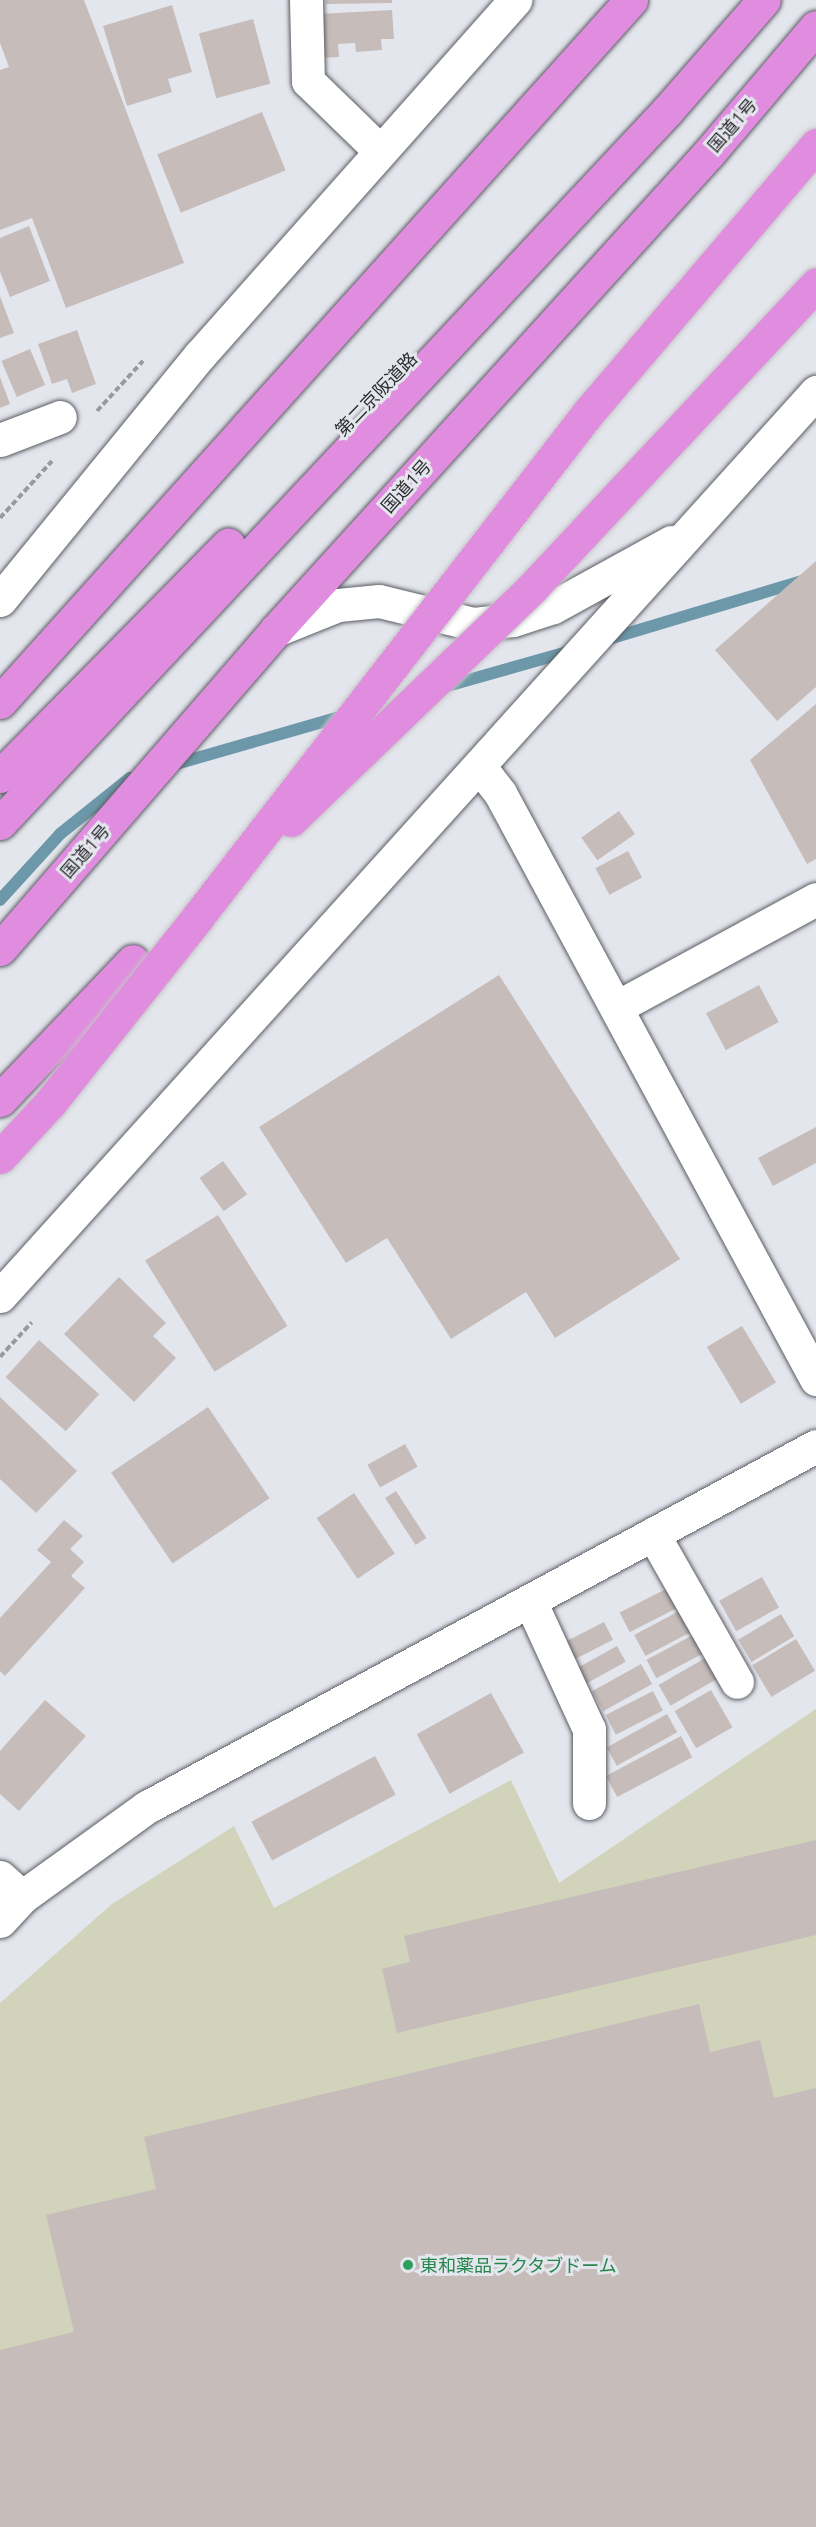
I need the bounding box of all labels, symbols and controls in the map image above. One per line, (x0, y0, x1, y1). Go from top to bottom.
street label: 国道1号 (703, 94, 761, 156)
street label: 第二京阪道路 (331, 348, 421, 440)
street label: 国道1号 (377, 455, 435, 517)
street label: 国道1号 (56, 820, 114, 882)
place label: 東和薬品ラクタブドーム (420, 2254, 618, 2276)
marker: 東和薬品ラクタブドーム (401, 2258, 415, 2272)

